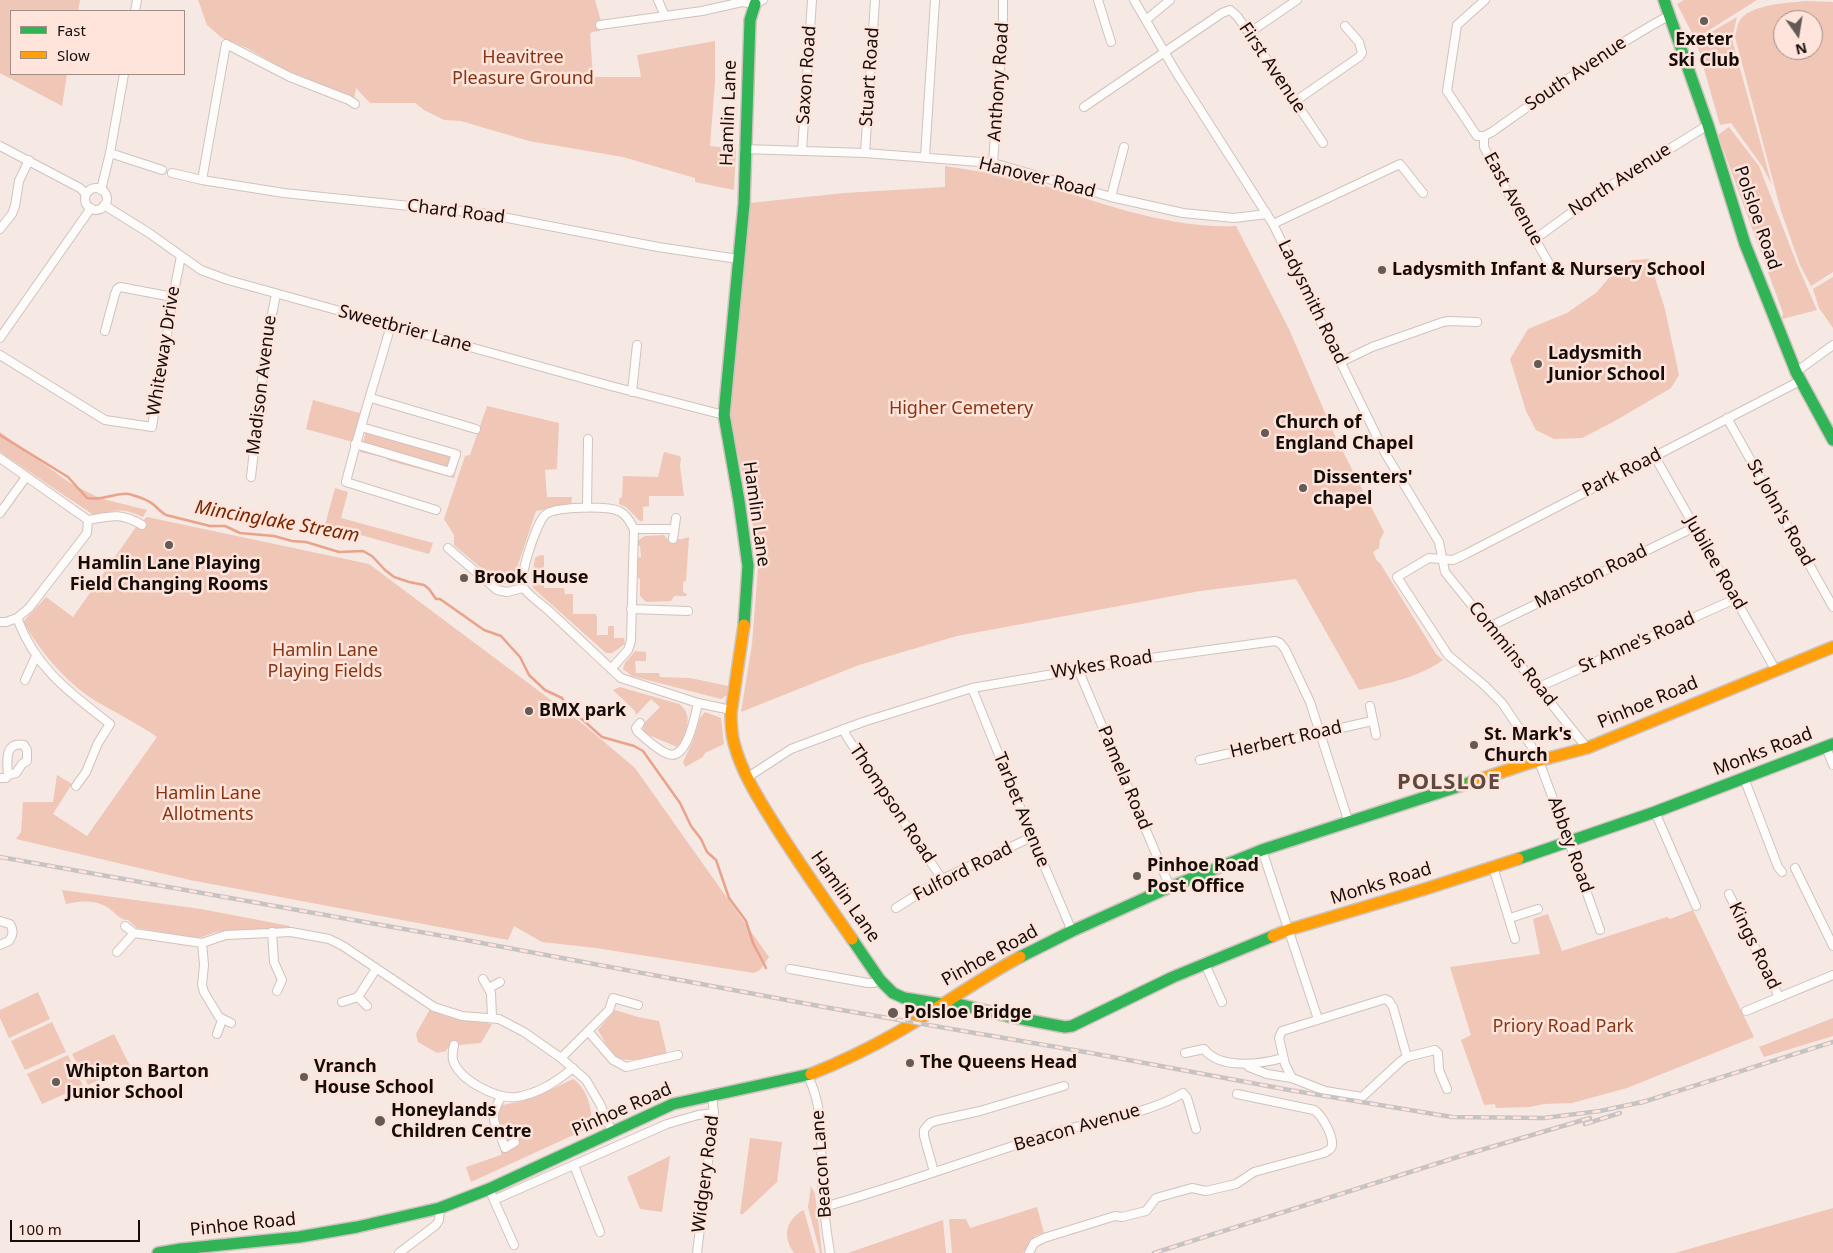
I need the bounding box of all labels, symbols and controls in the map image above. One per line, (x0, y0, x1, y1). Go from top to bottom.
legend (10, 10, 185, 75)
north arrow (1773, 10, 1823, 60)
marker: Exeter Ski Club (1698, 15, 1710, 27)
street label: First Avenue (1234, 19, 1310, 117)
text: Fast (57, 20, 86, 40)
street label: Anthony Road (984, 22, 1014, 142)
street label: Saxon Road (793, 25, 821, 125)
street label: Stuart Road (856, 27, 884, 127)
place label: Exeter Ski Club (1668, 29, 1740, 72)
street label: South Avenue (1521, 32, 1631, 116)
text: N (1794, 39, 1809, 60)
text: Slow (57, 45, 90, 65)
park label: Heavitree Pleasure Ground (452, 47, 594, 90)
street label: Hamlin Lane (716, 60, 742, 166)
street label: North Avenue (1565, 139, 1675, 221)
street label: East Avenue (1479, 149, 1547, 249)
street label: Hanover Road (976, 153, 1098, 203)
street label: Polsloe Road (1729, 163, 1785, 273)
street label: Chard Road (406, 195, 506, 229)
street label: Ladysmith Road (1273, 236, 1351, 368)
place label: Ladysmith Infant & Nursery School (1392, 259, 1705, 281)
marker: Ladysmith Infant & Nursery School (1376, 264, 1388, 276)
street label: Whiteway Drive (143, 284, 185, 418)
street label: Sweetbrier Lane (336, 301, 474, 357)
street label: Madison Avenue (243, 314, 281, 456)
place label: Ladysmith Junior School (1548, 343, 1665, 386)
marker: Ladysmith Junior School (1532, 358, 1544, 370)
park label: Higher Cemetery (889, 398, 1033, 420)
place label: Church of England Chapel (1275, 412, 1414, 454)
marker: Church of England Chapel (1259, 427, 1271, 439)
street label: Park Road (1579, 444, 1665, 502)
street label: St John's Road (1742, 456, 1818, 570)
street label: Hamlin Lane (738, 460, 774, 568)
place label: Dissenters' chapel (1313, 467, 1413, 509)
marker: Dissenters' chapel (1297, 482, 1309, 494)
water label: Mincinglake Stream (193, 496, 361, 548)
street label: Jubilee Road (1679, 512, 1751, 614)
marker: Hamlin Lane Playing Field Changing Rooms (163, 539, 175, 551)
street label: Manston Road (1531, 540, 1651, 614)
place label: Hamlin Lane Playing Field Changing Rooms (70, 553, 268, 596)
place label: Brook House (474, 567, 588, 589)
marker: Brook House (458, 572, 470, 584)
street label: Commins Road (1463, 597, 1561, 711)
street label: St Anne's Road (1576, 608, 1698, 678)
park label: Hamlin Lane Playing Fields (268, 640, 382, 682)
street label: Wykes Road (1050, 646, 1154, 684)
street label: Pinhoe Road (1595, 672, 1701, 734)
place label: BMX park (539, 700, 626, 722)
marker: BMX park (523, 705, 535, 717)
street label: Herbert Road (1228, 717, 1344, 763)
street label: Pamela Road (1092, 723, 1156, 833)
street label: Monks Road (1710, 723, 1816, 781)
place label: St. Mark's Church (1484, 724, 1572, 766)
marker: St. Mark's Church (1468, 739, 1480, 751)
street label: Thompson Road (844, 741, 940, 867)
street label: Tarbet Avenue (988, 750, 1054, 870)
district label: POLSLOE (1396, 770, 1502, 796)
park label: Hamlin Lane Allotments (155, 783, 261, 826)
street label: Abbey Road (1543, 794, 1597, 896)
street label: Fulford Road (910, 838, 1016, 906)
street label: Hamlin Lane (806, 847, 884, 947)
place label: Pinhoe Road Post Office (1147, 855, 1259, 898)
street label: Monks Road (1328, 858, 1434, 910)
marker: Pinhoe Road Post Office (1131, 870, 1143, 882)
street label: Kings Road (1724, 899, 1784, 993)
street label: Pinhoe Road (938, 921, 1042, 991)
place label: Polsloe Bridge (904, 1002, 1032, 1024)
marker: Polsloe Bridge (886, 1006, 900, 1020)
park label: Priory Road Park (1492, 1016, 1634, 1038)
place label: The Queens Head (920, 1052, 1077, 1074)
place label: Vranch House School (314, 1056, 434, 1098)
marker: The Queens Head (904, 1057, 916, 1069)
place label: Whipton Barton Junior School (66, 1061, 209, 1104)
marker: Vranch House School (298, 1071, 310, 1083)
marker: Whipton Barton Junior School (50, 1076, 62, 1088)
street label: Pinhoe Road (569, 1078, 675, 1142)
place label: Honeylands Children Centre (391, 1100, 531, 1142)
street label: Beacon Avenue (1011, 1100, 1143, 1156)
street label: Beacon Lane (807, 1109, 837, 1219)
marker: Honeylands Children Centre (373, 1114, 387, 1128)
street label: Widgery Road (688, 1114, 724, 1234)
street label: Pinhoe Road (189, 1209, 297, 1241)
scale bar (12, 1210, 142, 1242)
text: 100 m (18, 1219, 62, 1239)

